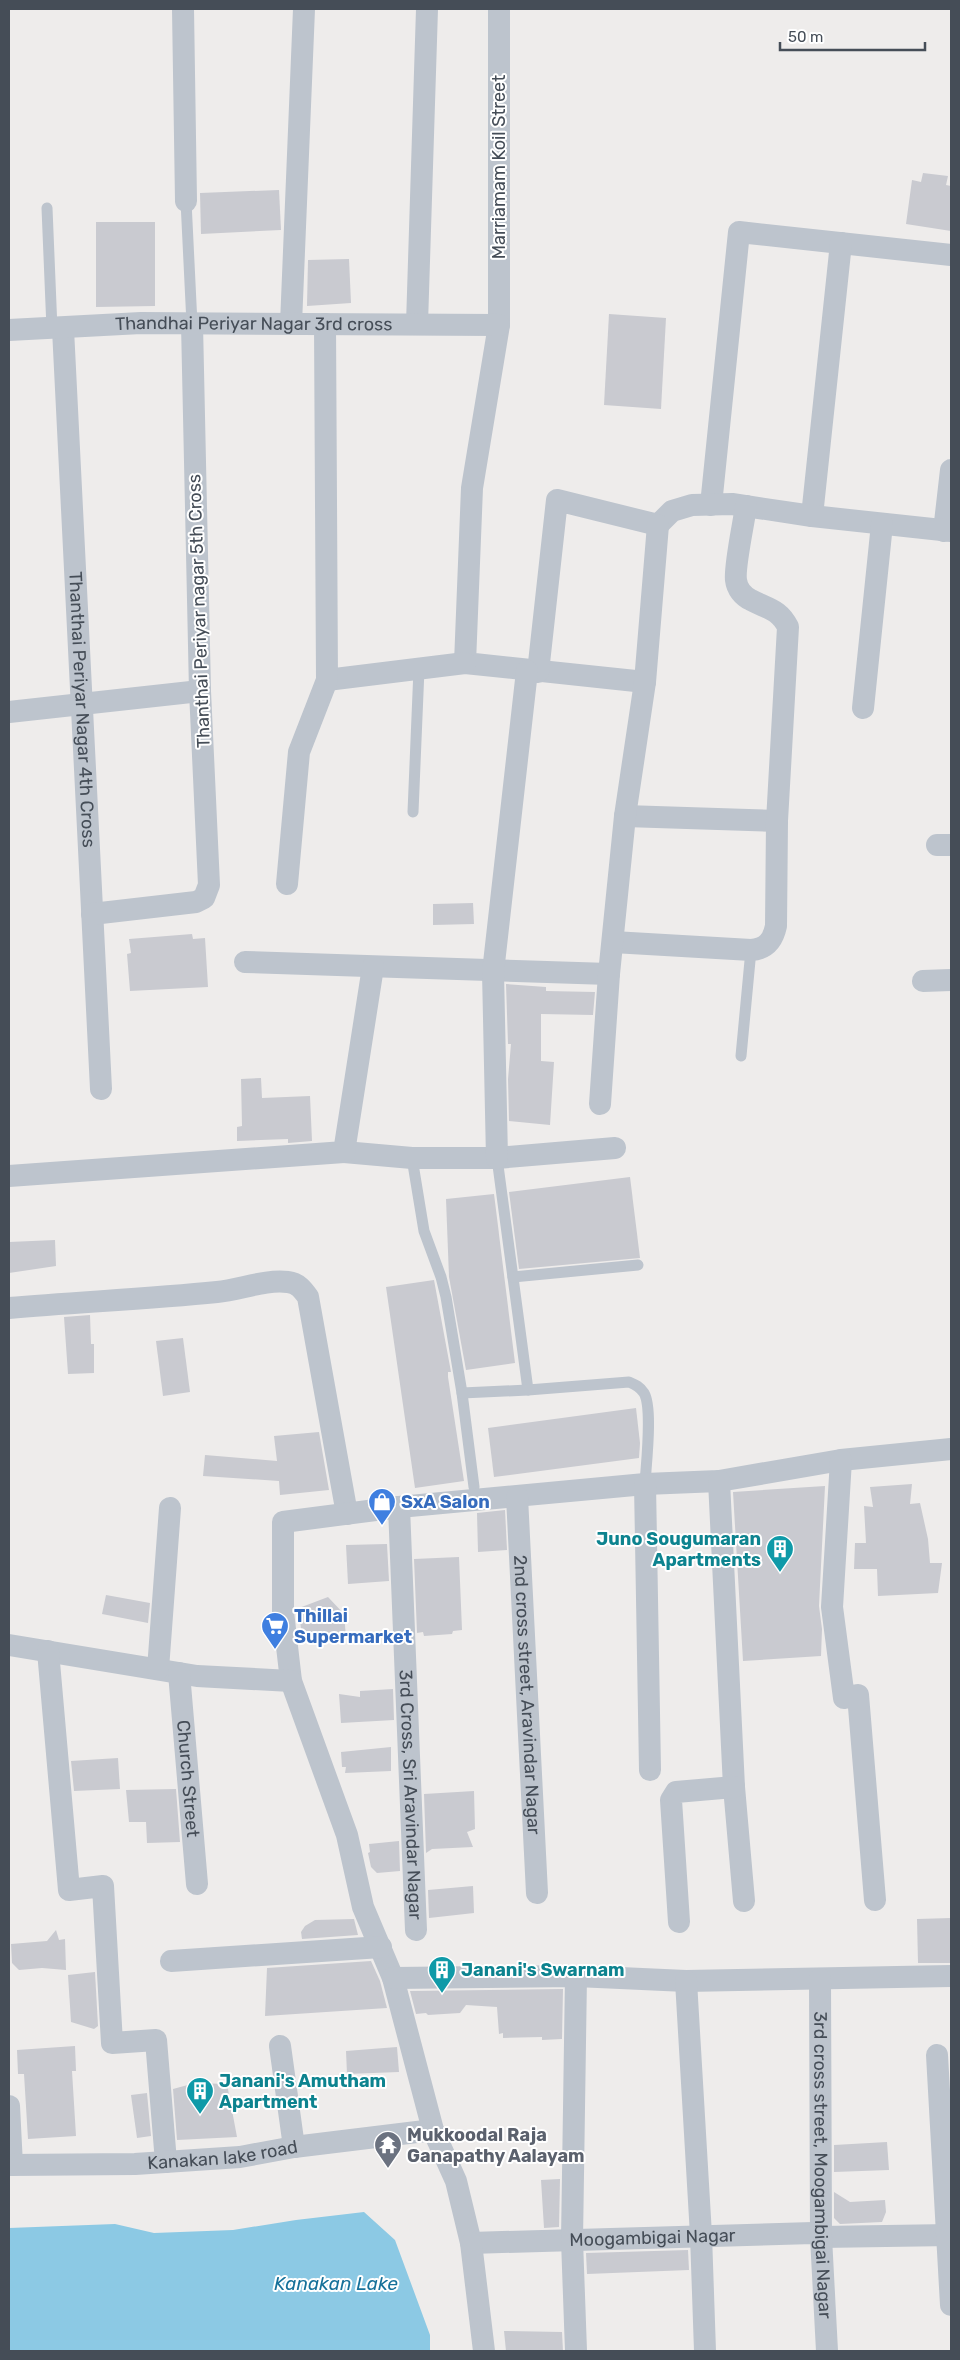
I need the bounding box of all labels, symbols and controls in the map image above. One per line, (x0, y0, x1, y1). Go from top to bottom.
scale bar (780, 20, 925, 52)
text: 50 m (788, 28, 823, 46)
street label: Marriamam Koil Street (488, 75, 510, 259)
street label: Thandhai Periyar Nagar 3rd cross (115, 312, 393, 335)
street label: Thanthai Periyar nagar 5th Cross (183, 474, 215, 748)
street label: Thanthai Periyar Nagar 4th Cross (64, 571, 100, 848)
shop icon: SxA Salon (367, 1487, 397, 1526)
place label: SxA Salon (401, 1491, 490, 1513)
place label: Juno Sougumaran Apartments (596, 1528, 761, 1571)
building icon: Juno Sougumaran Apartments (765, 1534, 795, 1573)
street label: 2nd cross street, Aravindar Nagar (509, 1554, 545, 1835)
place label: Thillai Supermarket (294, 1605, 412, 1648)
supermarket icon: Thillai Supermarket (260, 1611, 290, 1650)
street label: 3rd Cross, Sri Aravindar Nagar (395, 1669, 427, 1921)
street label: Church Street (172, 1719, 204, 1838)
building icon: Janani's Swarnam (427, 1955, 457, 1994)
place label: Janani's Swarnam (461, 1959, 625, 1981)
street label: 3rd cross street, Moogambigai Nagar (809, 2011, 836, 2319)
place label: Janani's Amutham Apartment (219, 2070, 386, 2113)
building icon: Janani's Amutham Apartment (185, 2076, 215, 2115)
place label: Mukkoodal Raja Ganapathy Aalayam (407, 2124, 585, 2167)
temple icon: Mukkoodal Raja Ganapathy Aalayam (373, 2130, 403, 2169)
street label: Kanakan lake road (147, 2136, 299, 2174)
street label: Moogambigai Nagar (569, 2224, 736, 2251)
water label: Kanakan Lake (274, 2272, 398, 2295)

